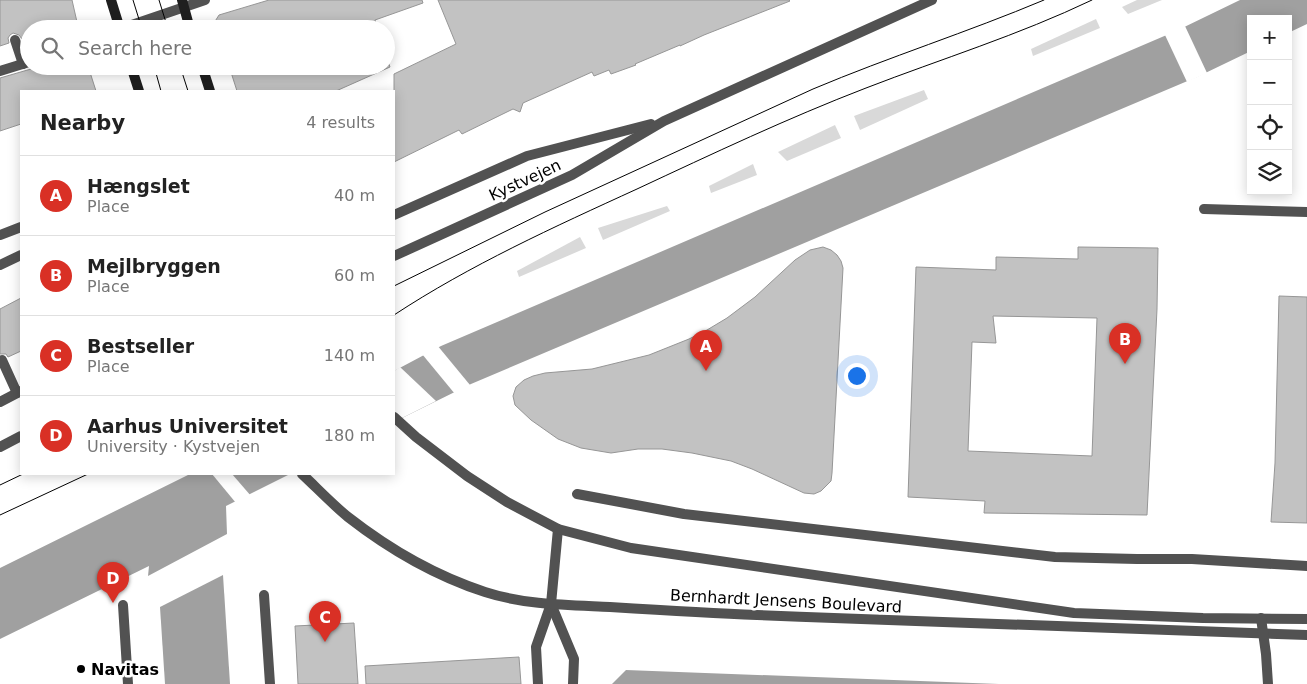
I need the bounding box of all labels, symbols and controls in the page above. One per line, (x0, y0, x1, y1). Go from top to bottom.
map controls (1247, 15, 1292, 195)
button: + (1247, 15, 1292, 60)
search box (20, 20, 395, 75)
icon: search (38, 34, 66, 62)
text: Search here (78, 37, 192, 59)
button: − (1247, 60, 1292, 105)
button: locate (1247, 105, 1292, 150)
text: Nearby (40, 111, 125, 135)
text: 4 results (306, 113, 375, 132)
button: layers (1247, 150, 1292, 195)
street label: Kystvejen (486, 155, 564, 205)
text: Hængslet (87, 175, 190, 197)
text: A (50, 186, 62, 205)
text: 40 m (334, 186, 375, 205)
text: Place (87, 197, 130, 216)
text: Mejlbryggen (87, 255, 221, 277)
text: B (50, 266, 62, 285)
text: 60 m (334, 266, 375, 285)
text: Place (87, 277, 130, 296)
pin: B (1109, 323, 1141, 364)
pin: A (690, 330, 722, 371)
text: Bestseller (87, 335, 194, 357)
text: C (50, 346, 62, 365)
text: 140 m (324, 346, 375, 365)
text: Place (87, 357, 130, 376)
your location (844, 363, 870, 389)
text: Aarhus Universitet (87, 415, 288, 437)
text: D (49, 426, 63, 445)
text: 180 m (324, 426, 375, 445)
text: University · Kystvejen (87, 437, 260, 456)
pin: D (97, 562, 129, 603)
street label: Bernhardt Jensens Boulevard (669, 585, 903, 617)
pin: C (309, 601, 341, 642)
place label: Navitas (91, 660, 159, 679)
marker: Navitas (75, 663, 87, 675)

